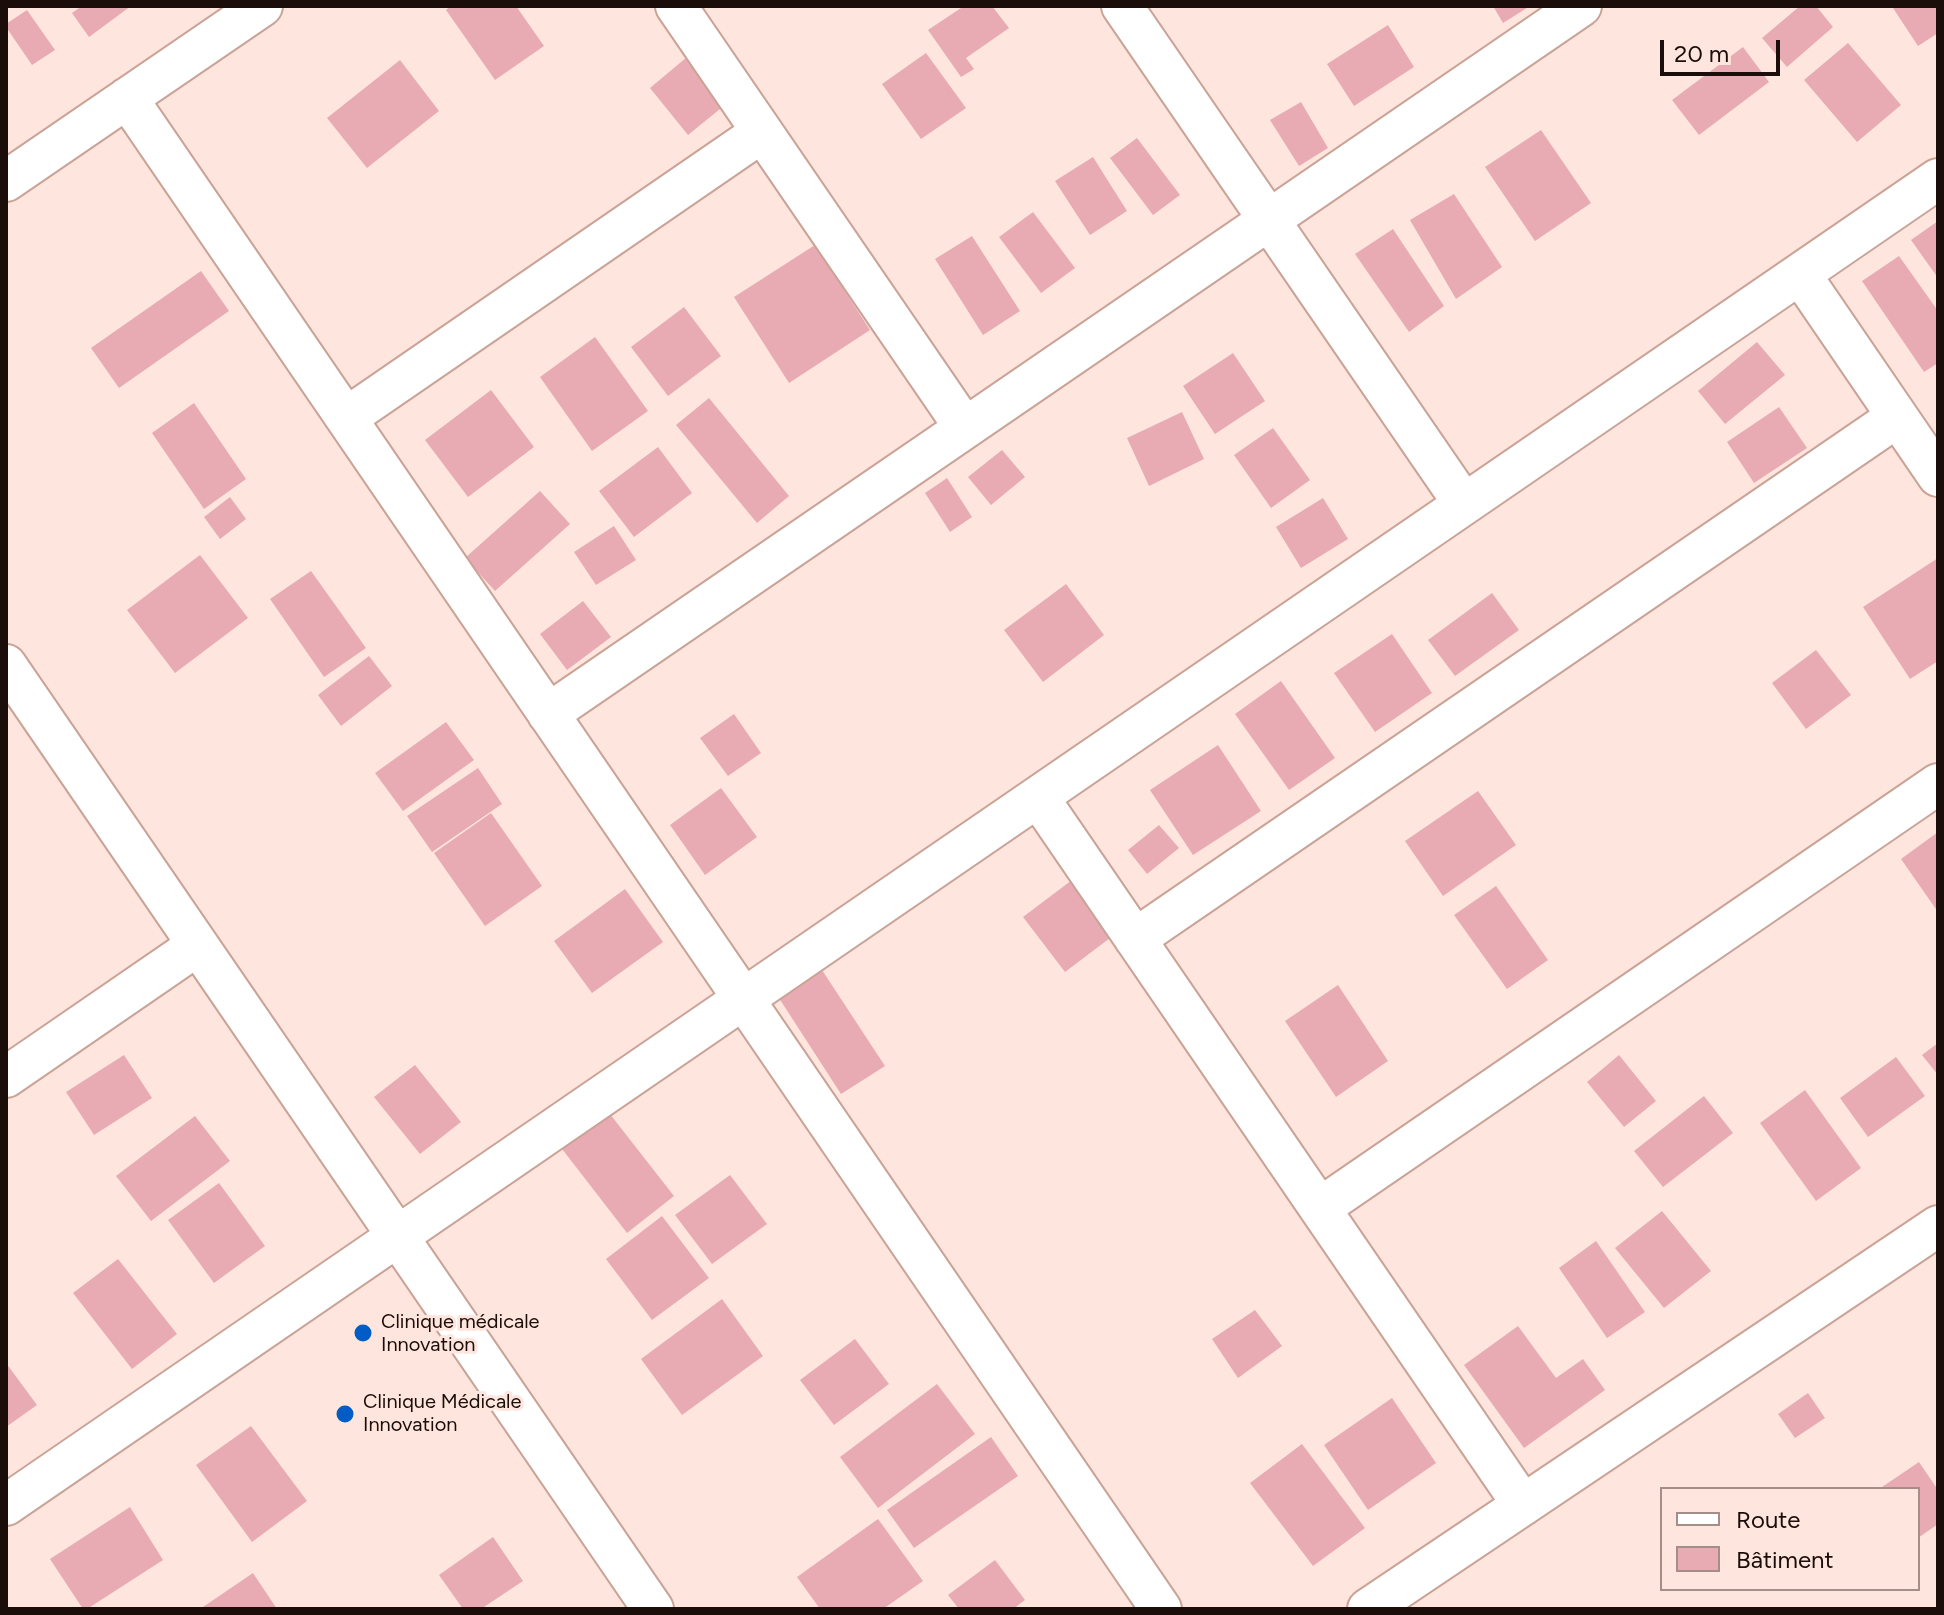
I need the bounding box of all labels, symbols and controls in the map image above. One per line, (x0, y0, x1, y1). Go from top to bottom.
scale bar (1664, 24, 1784, 74)
text: 20 m (1674, 39, 1729, 68)
place label: Clinique médicale Innovation (381, 1310, 539, 1357)
marker: Clinique médicale Innovation (352, 1322, 374, 1344)
place label: Clinique Médicale Innovation (363, 1390, 521, 1437)
marker: Clinique Médicale Innovation (334, 1403, 356, 1425)
legend (1660, 1487, 1920, 1591)
text: Route (1736, 1505, 1800, 1534)
text: Bâtiment (1736, 1545, 1834, 1574)

